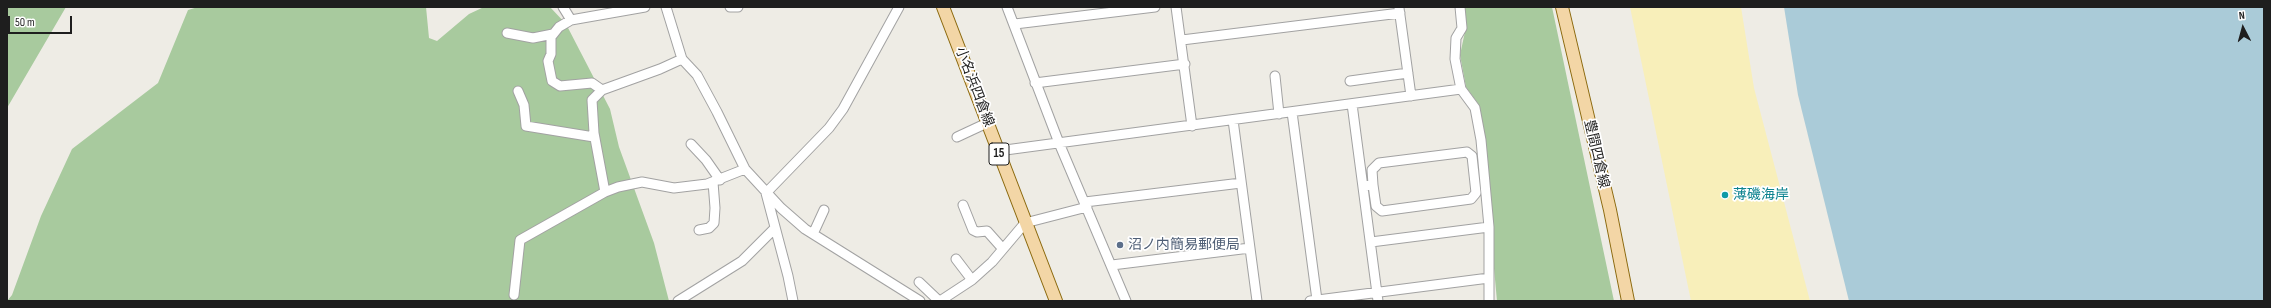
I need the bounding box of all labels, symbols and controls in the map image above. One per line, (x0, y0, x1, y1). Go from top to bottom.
scale bar (10, 8, 74, 34)
north arrow (2223, 8, 2263, 48)
text: N (2238, 9, 2245, 22)
text: 50 m (15, 15, 35, 30)
street label: 小名浜四倉線 (951, 45, 997, 129)
street label: 豊間四倉線 (1580, 118, 1612, 190)
road number: 15 (989, 143, 1009, 165)
place label: 薄磯海岸 (1733, 187, 1789, 203)
marker: 薄磯海岸 (1720, 190, 1730, 200)
place label: 沼ノ内簡易郵便局 (1128, 237, 1240, 253)
marker: 沼ノ内簡易郵便局 (1115, 240, 1125, 250)

